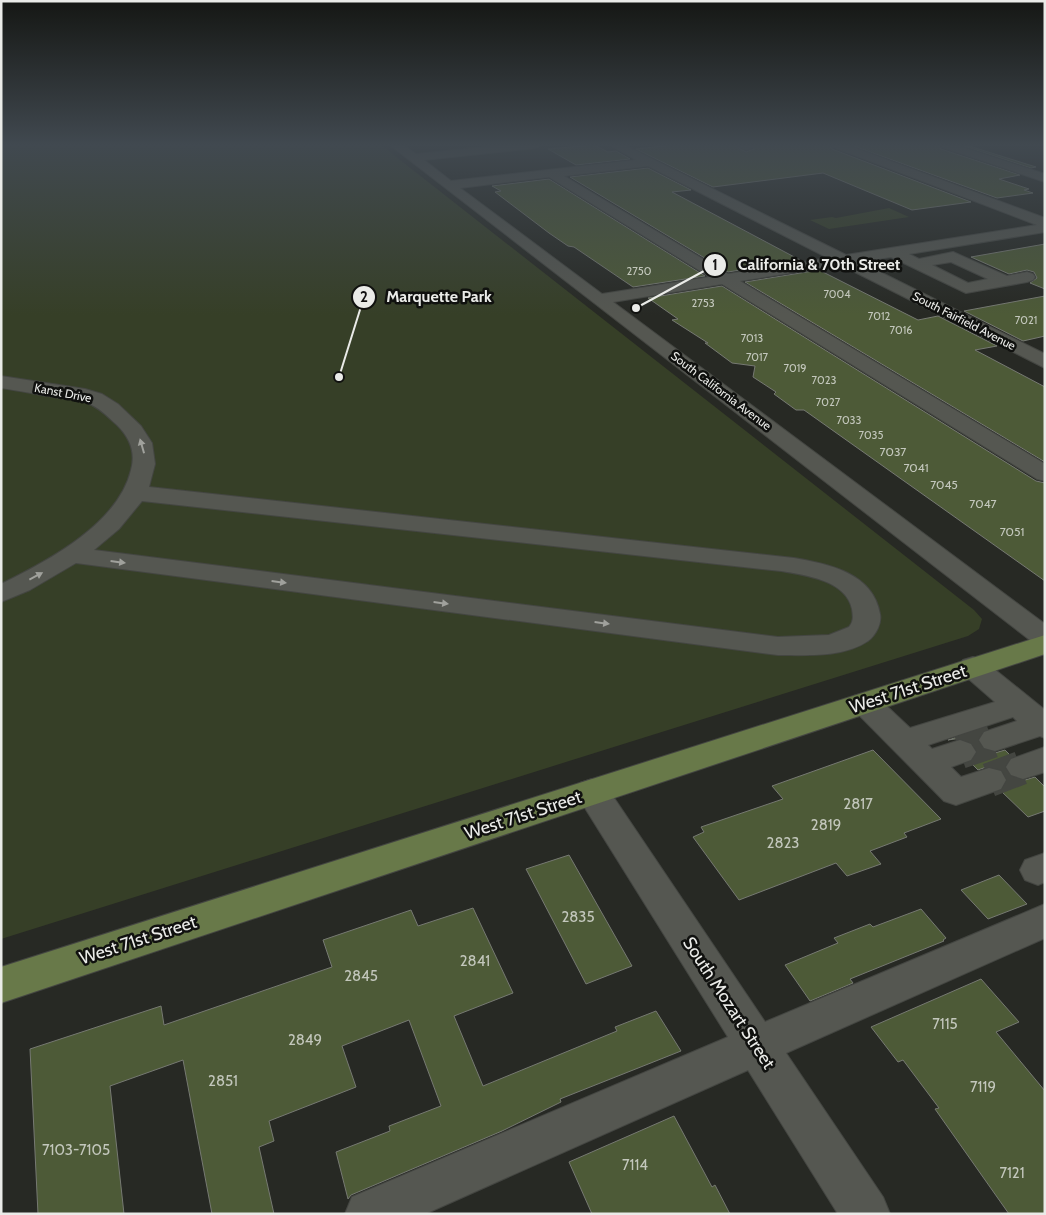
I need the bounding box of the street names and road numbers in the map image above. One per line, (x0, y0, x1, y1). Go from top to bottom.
street label: South Fairfield Avenue (910, 288, 1018, 353)
street label: South California Avenue (668, 348, 774, 433)
street label: Kanst Drive (33, 380, 93, 405)
street label: West 71st Street (847, 660, 969, 718)
street label: West 71st Street (462, 786, 584, 844)
street label: West 71st Street (77, 911, 199, 969)
street label: South Mozart Street (678, 933, 780, 1073)

